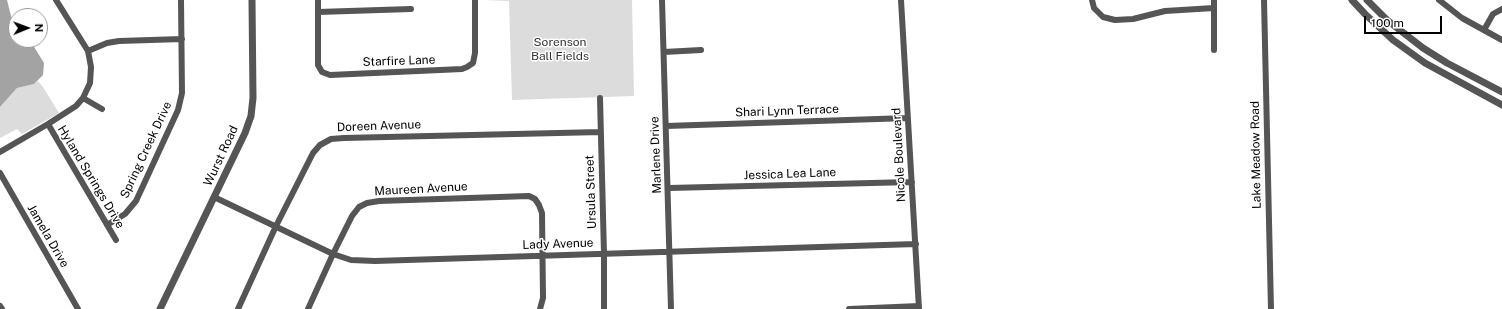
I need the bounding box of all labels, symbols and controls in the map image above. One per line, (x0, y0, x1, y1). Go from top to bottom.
north arrow (8, 8, 48, 48)
scale bar (1366, 8, 1444, 34)
text: 100 m (1371, 16, 1404, 30)
text: N (33, 23, 45, 32)
park label: Sorenson Ball Fields (531, 35, 589, 63)
street label: Starfire Lane (362, 53, 436, 69)
street label: Spring Creek Drive (117, 99, 175, 201)
street label: Lake Meadow Road (1248, 101, 1264, 209)
street label: Shari Lynn Terrace (735, 102, 839, 120)
street label: Nicole Boulevard (889, 107, 909, 203)
street label: Marlene Drive (647, 116, 665, 194)
street label: Doreen Avenue (337, 117, 421, 135)
street label: Hyland Springs Drive (55, 123, 127, 231)
street label: Wurst Road (201, 123, 241, 189)
street label: Ursula Street (583, 155, 599, 229)
street label: Jessica Lea Lane (743, 165, 837, 183)
street label: Maureen Avenue (374, 179, 468, 199)
street label: Jamela Drive (24, 202, 72, 270)
street label: Lady Avenue (522, 236, 594, 252)

